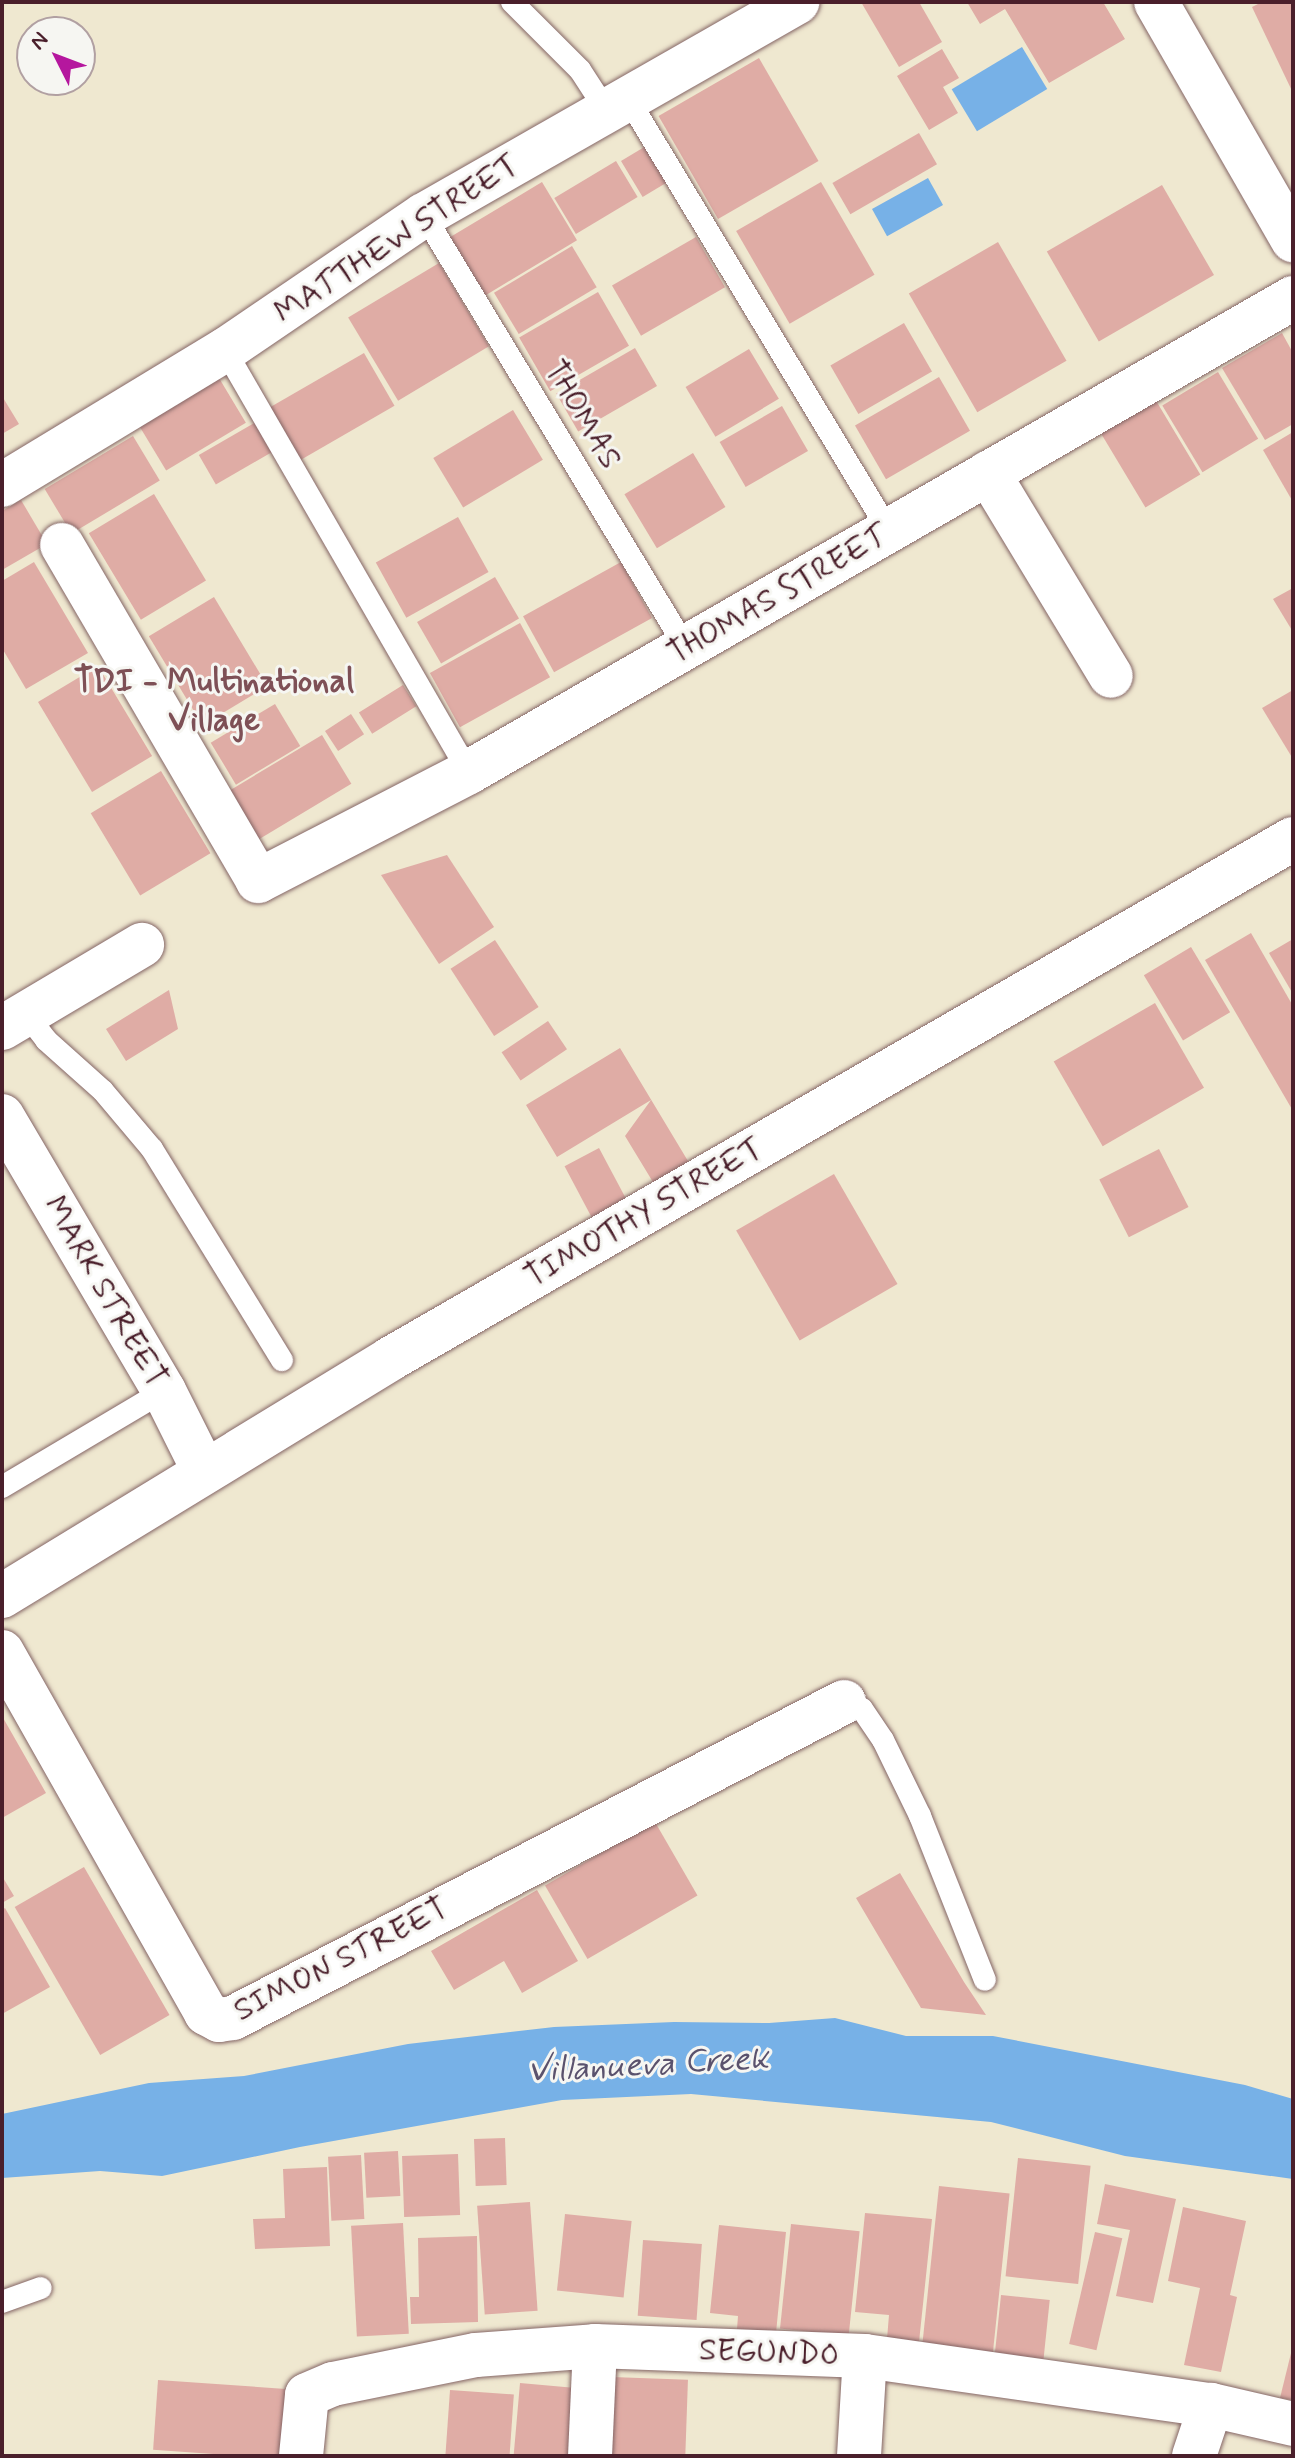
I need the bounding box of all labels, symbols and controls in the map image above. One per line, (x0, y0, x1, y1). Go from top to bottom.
north arrow (16, 16, 96, 96)
text: N (24, 26, 55, 56)
street label: MATTHEW STREET (266, 145, 528, 333)
street label: THOMAS (535, 354, 629, 476)
street label: THOMAS STREET (660, 516, 896, 674)
district label: TDI - Multinational Village (74, 661, 354, 740)
street label: TIMOTHY STREET (516, 1128, 772, 1298)
street label: MARK STREET (35, 1189, 175, 1395)
street label: SIMON STREET (227, 1889, 455, 2031)
water label: Villanueva Creek (526, 2038, 770, 2092)
street label: SEGUNDO (698, 2331, 840, 2375)

